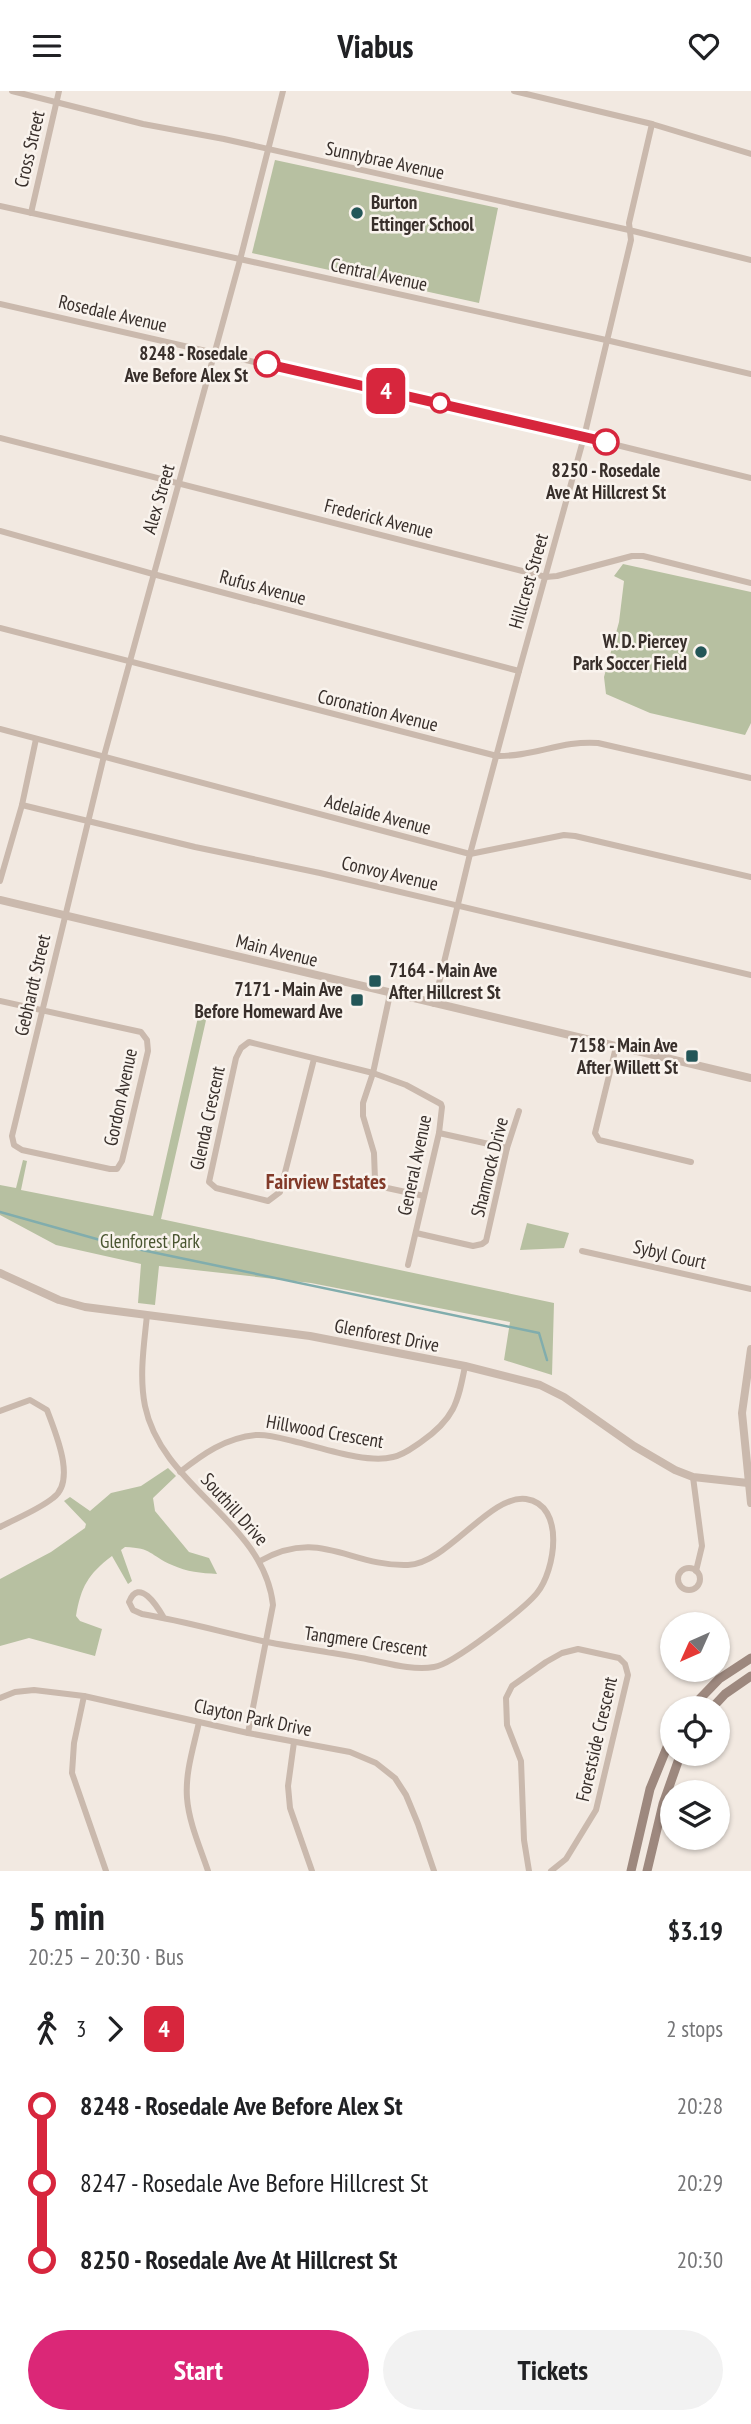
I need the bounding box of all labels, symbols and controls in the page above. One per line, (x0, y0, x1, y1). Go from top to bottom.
text: Viabus (337, 25, 414, 67)
icon: menu (28, 27, 66, 65)
icon: heart (685, 27, 723, 65)
street label: Cross Street (9, 108, 50, 190)
street label: Sunnybrae Avenue (323, 136, 447, 184)
place label: Burton Ettinger School (371, 190, 474, 236)
marker: Burton Ettinger School (349, 205, 365, 221)
street label: Central Avenue (328, 252, 430, 296)
street label: Rosedale Avenue (56, 289, 170, 337)
place label: 8248 - Rosedale Ave Before Alex St (123, 341, 248, 387)
marker: 8248 - Rosedale Ave Before Alex St (254, 351, 280, 377)
line badge: 4 (363, 368, 409, 414)
text: 4 (380, 375, 392, 406)
unlabelled marker (430, 393, 450, 413)
marker: 8250 - Rosedale Ave At Hillcrest St (593, 429, 619, 455)
place label: 8250 - Rosedale Ave At Hillcrest St (545, 458, 666, 504)
street label: Alex Street (137, 461, 180, 537)
street label: Frederick Avenue (322, 493, 436, 543)
street label: Hillcrest Street (503, 530, 553, 631)
street label: Rufus Avenue (217, 564, 309, 610)
place label: W. D. Piercey Park Soccer Field (573, 629, 687, 675)
marker: W. D. Piercey Park Soccer Field (693, 644, 709, 660)
street label: Coronation Avenue (315, 683, 441, 737)
street label: Adelaide Avenue (322, 788, 434, 840)
street label: Convoy Avenue (339, 850, 441, 896)
street label: Main Avenue (233, 928, 321, 972)
street label: Gebhardt Street (9, 931, 55, 1038)
place label: 7164 - Main Ave After Hillcrest St (388, 958, 501, 1004)
marker: 7164 - Main Ave After Hillcrest St (367, 973, 383, 989)
place label: 7171 - Main Ave Before Homeward Ave (194, 977, 343, 1023)
marker: 7171 - Main Ave Before Homeward Ave (349, 992, 365, 1008)
place label: 7158 - Main Ave After Willett St (570, 1033, 678, 1079)
street label: Gordon Avenue (98, 1046, 142, 1148)
marker: 7158 - Main Ave After Willett St (684, 1048, 700, 1064)
street label: Glenda Crescent (184, 1063, 230, 1172)
street label: General Avenue (392, 1112, 436, 1217)
street label: Shamrock Drive (465, 1114, 513, 1219)
district label: Fairview Estates (266, 1168, 386, 1195)
park label: Glenforest Park (100, 1229, 201, 1253)
street label: Sybyl Court (631, 1234, 710, 1274)
street label: Glenforest Drive (333, 1313, 442, 1357)
street label: Hillwood Crescent (264, 1409, 386, 1453)
street label: Southill Drive (196, 1468, 274, 1550)
north arrow (660, 1612, 730, 1682)
map controls (660, 1612, 730, 1850)
street label: Tangmere Crescent (303, 1620, 430, 1662)
street label: Forestside Crescent (570, 1674, 622, 1804)
street label: Clayton Park Drive (192, 1693, 314, 1741)
button: locate (660, 1696, 730, 1766)
button: layers (660, 1780, 730, 1850)
text: 5 min (28, 1891, 105, 1940)
text: $3.19 (668, 1914, 723, 1947)
text: 20:25 – 20:30 · Bus (28, 1942, 184, 1971)
icon: walk (28, 2010, 66, 2048)
icon: forward (96, 2010, 134, 2048)
text: 4 (158, 2013, 170, 2044)
text: 3 (76, 2014, 86, 2043)
text: 2 stops (666, 2014, 723, 2043)
text: 8248 - Rosedale Ave Before Alex St (80, 2089, 403, 2122)
text: 20:28 (677, 2091, 723, 2120)
text: 8247 - Rosedale Ave Before Hillcrest St (80, 2166, 428, 2199)
text: 20:29 (677, 2168, 723, 2197)
text: 8250 - Rosedale Ave At Hillcrest St (80, 2243, 397, 2276)
text: 20:30 (677, 2245, 723, 2274)
button: Start (28, 2330, 369, 2410)
button: Tickets (383, 2330, 723, 2410)

